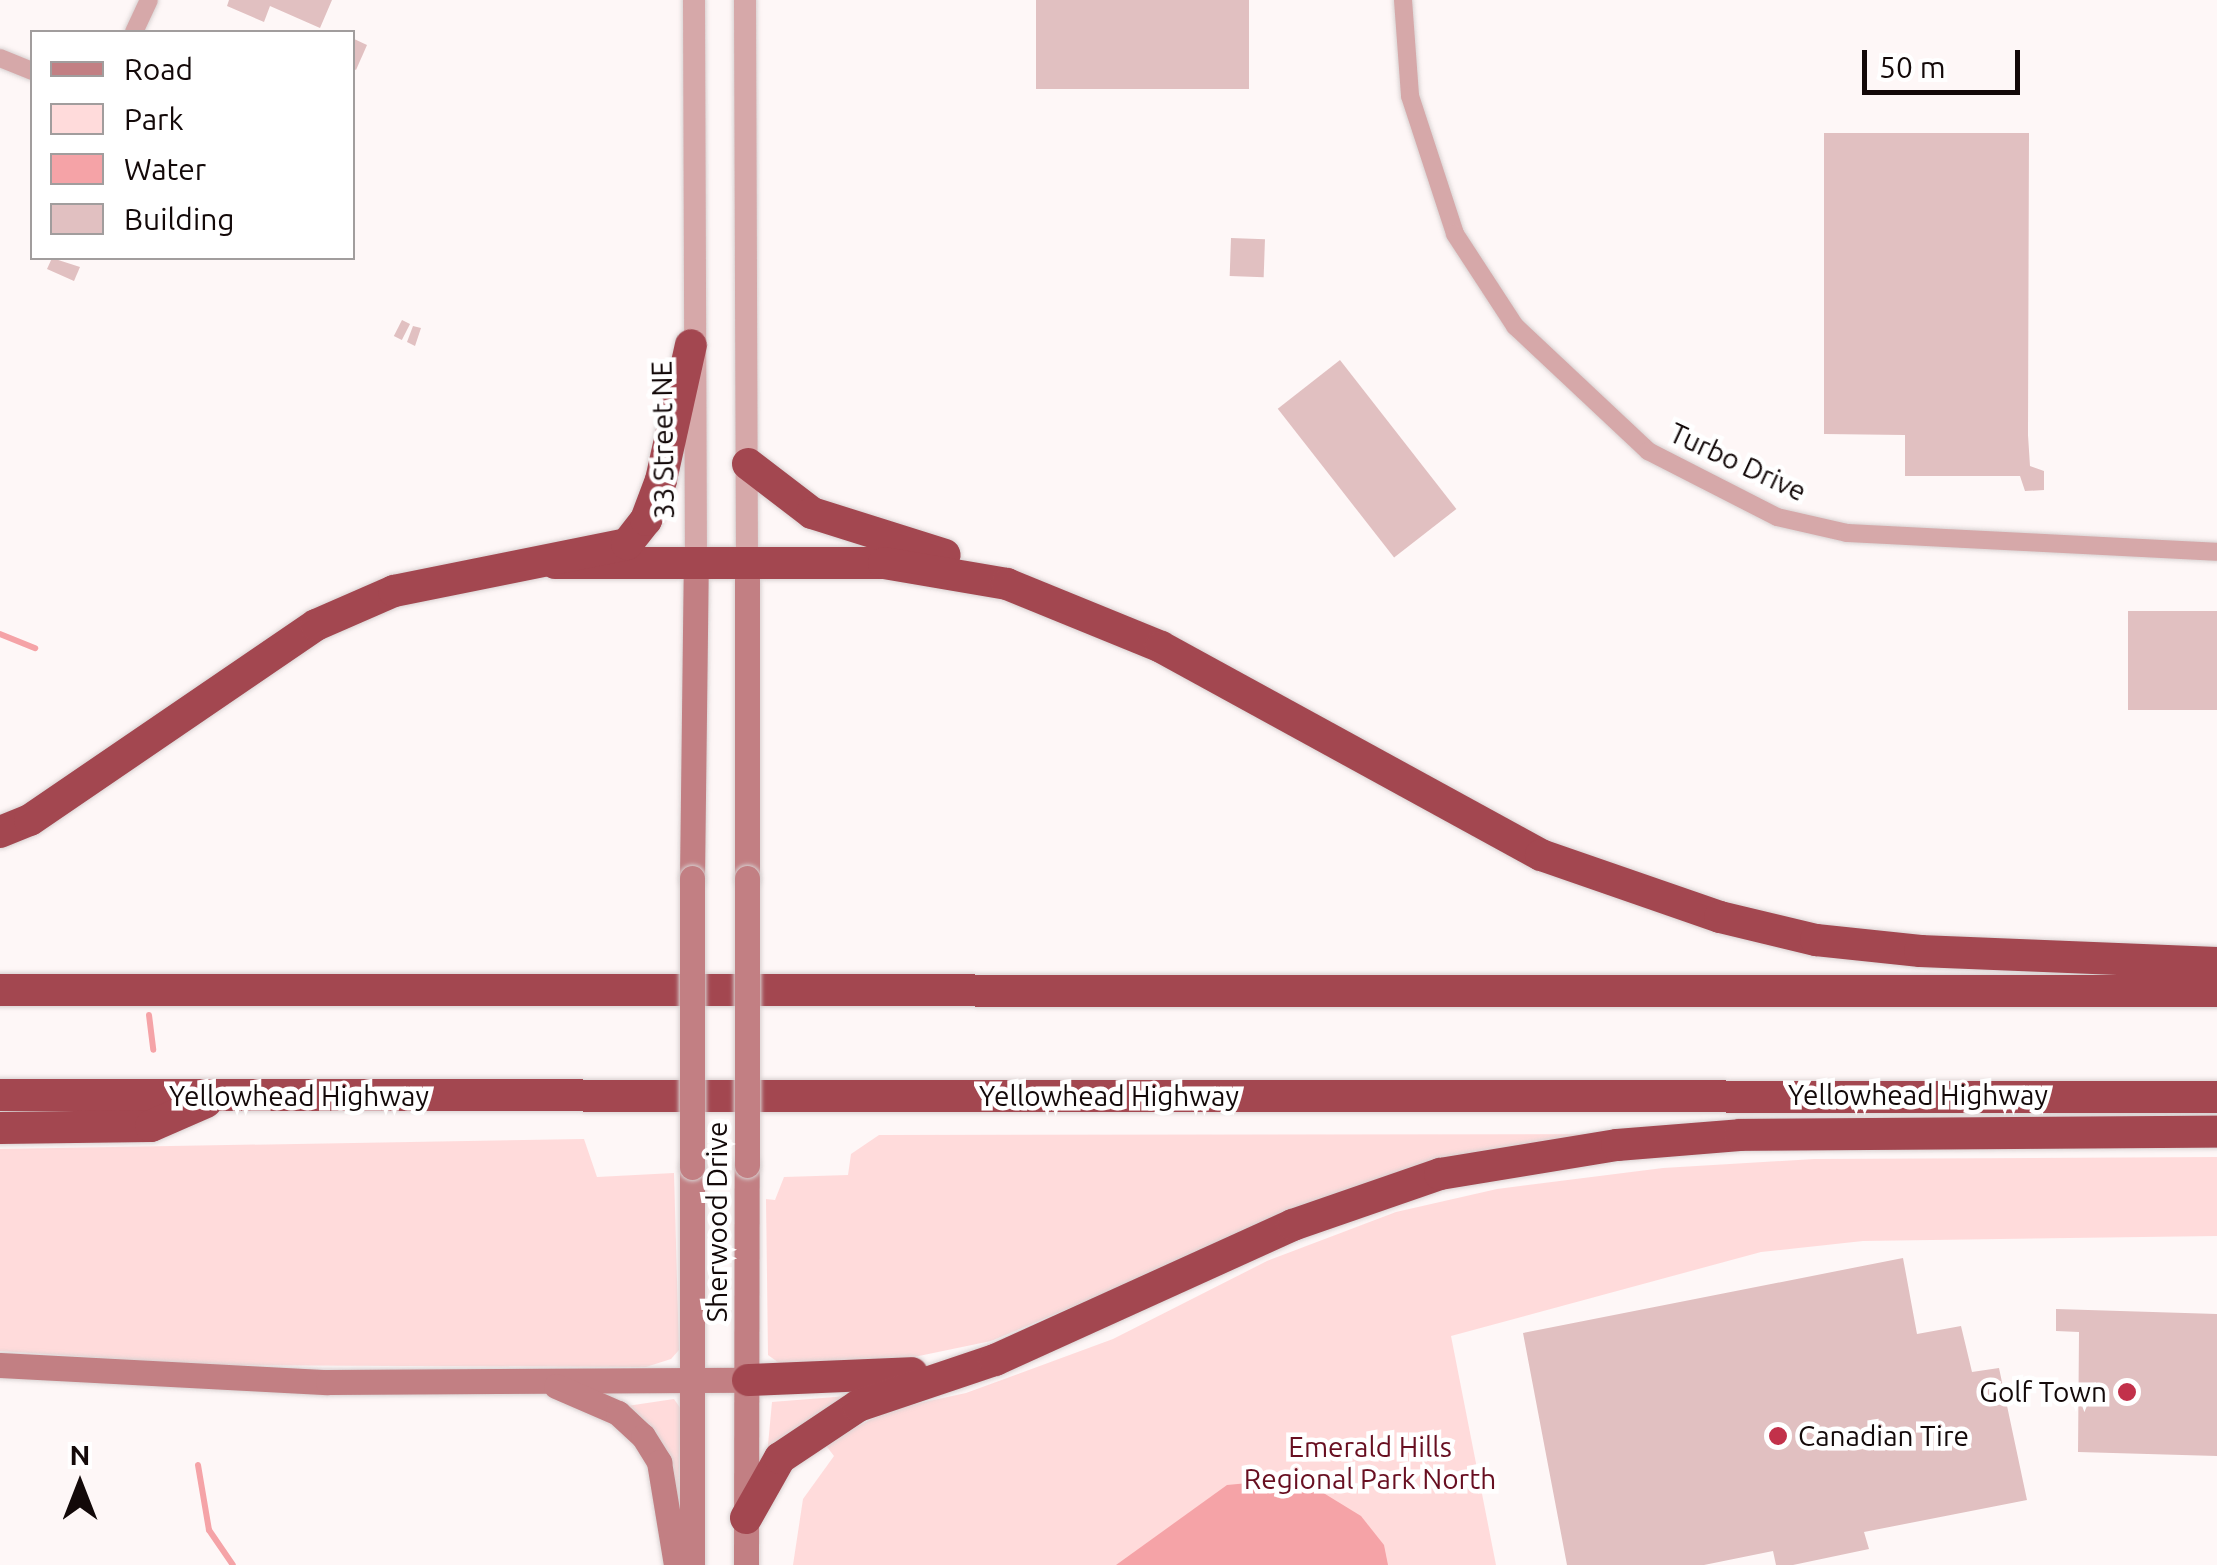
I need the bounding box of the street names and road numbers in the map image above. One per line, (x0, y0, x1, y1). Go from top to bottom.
street label: 33 Street NE (645, 361, 681, 519)
street label: Turbo Drive (1664, 416, 1812, 508)
street label: Yellowhead Highway (1788, 1078, 2048, 1112)
street label: Yellowhead Highway (169, 1079, 429, 1113)
street label: Yellowhead Highway (979, 1079, 1239, 1113)
street label: Sherwood Drive (700, 1122, 734, 1322)

